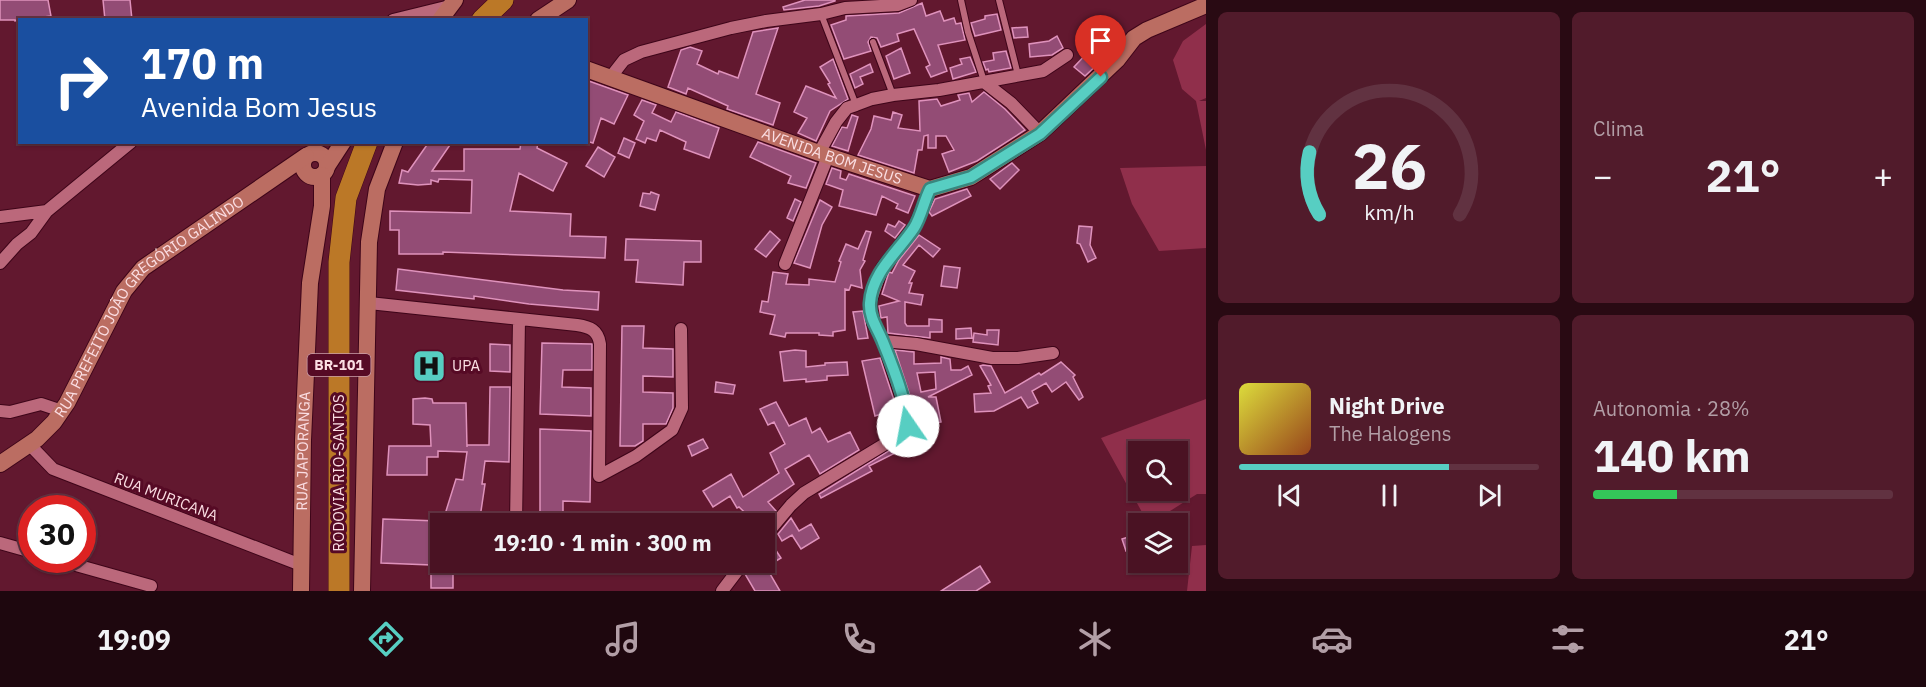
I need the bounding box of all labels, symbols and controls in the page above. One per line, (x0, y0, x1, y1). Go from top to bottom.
pin (1075, 15, 1126, 77)
icon: arrive (1084, 24, 1117, 57)
text: 170 m (141, 36, 264, 91)
icon: right (42, 42, 120, 120)
text: Avenida Bom Jesus (141, 89, 377, 124)
text: Clima (1593, 115, 1644, 142)
street label: AVENIDA BOM JESUS (759, 123, 905, 188)
text: 26 (1352, 125, 1426, 206)
text: 21° (1705, 146, 1781, 204)
text: − (1593, 154, 1613, 197)
text: + (1873, 154, 1893, 197)
street label: RUA PREFEITO JOÃO GREGÓRIO GALINDO (50, 191, 248, 421)
text: km/h (1364, 198, 1414, 226)
hospital icon: UPA (411, 348, 447, 384)
road number: BR-101 (308, 354, 370, 376)
place label: UPA (452, 356, 481, 375)
street label: RUA JAPORANGA (292, 391, 314, 511)
text: Night Drive (1329, 391, 1445, 420)
street label: RODOVIA RIO-SANTOS (329, 394, 348, 552)
position arrow (876, 394, 940, 458)
text: Autonomia · 28% (1593, 395, 1750, 422)
text: The Halogens (1329, 420, 1451, 447)
text: 140 km (1593, 426, 1751, 484)
map controls (1128, 441, 1188, 573)
button: search (1128, 441, 1188, 501)
street label: RUA MURICANA (112, 468, 221, 525)
icon: previous (1273, 479, 1306, 512)
icon: pause (1373, 479, 1406, 512)
icon: next (1473, 479, 1506, 512)
speed limit sign: 30 (18, 495, 96, 573)
button: layers (1128, 513, 1188, 573)
text: 19:10 · 1 min · 300 m (493, 528, 712, 557)
icon: directions (365, 618, 407, 660)
icon: music (602, 618, 644, 660)
icon: phone (838, 618, 880, 660)
icon: climate (1074, 618, 1116, 660)
icon: car (1311, 618, 1353, 660)
icon: filters (1547, 618, 1589, 660)
text: 19:09 (97, 622, 171, 657)
text: 21° (1784, 622, 1829, 657)

